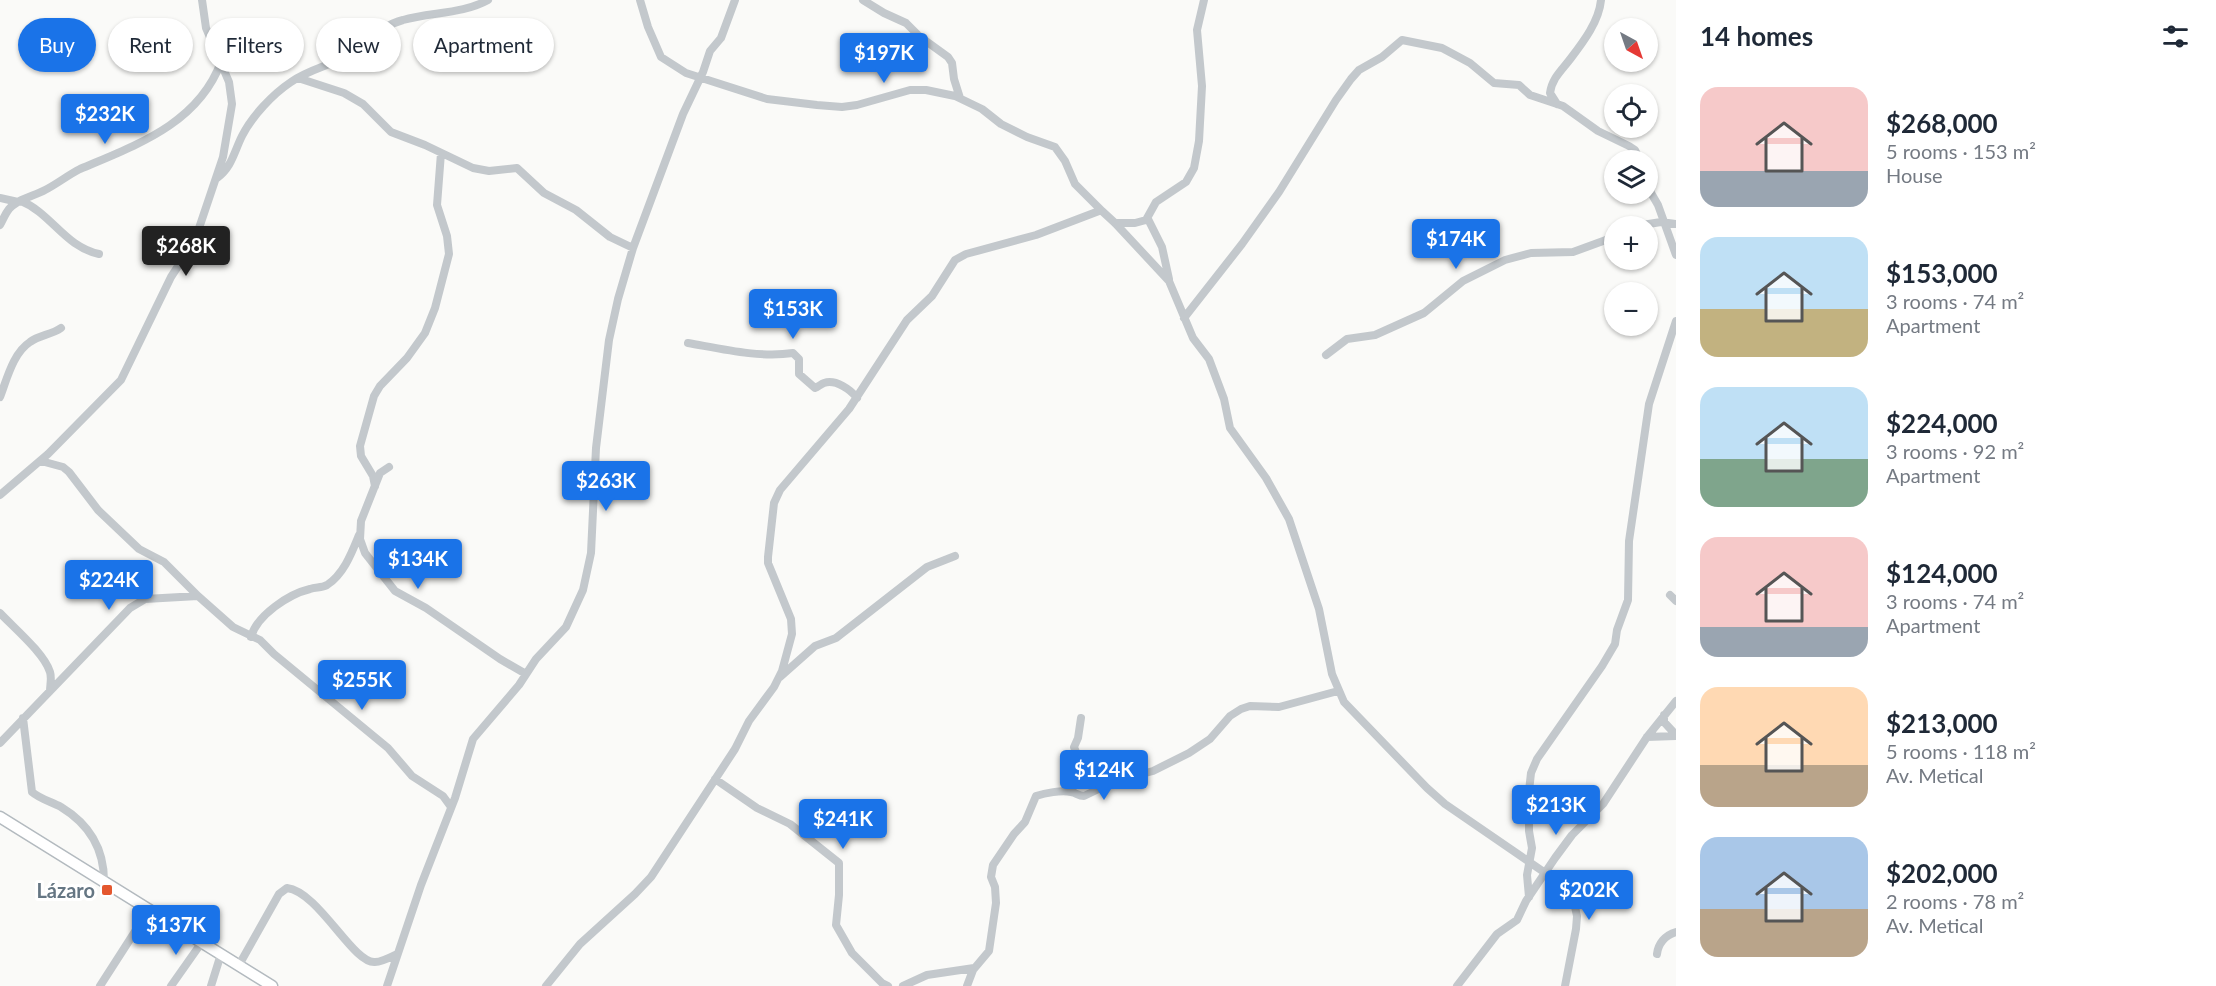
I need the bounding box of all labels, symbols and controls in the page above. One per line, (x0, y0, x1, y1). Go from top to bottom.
chip: Buy (18, 18, 96, 72)
chip: Rent (108, 18, 193, 72)
chip: Filters (205, 18, 304, 72)
chip: New (316, 18, 401, 72)
chip: Apartment (413, 18, 554, 72)
north arrow (1604, 18, 1658, 72)
map controls (1604, 18, 1658, 336)
text: 14 homes (1700, 20, 1813, 52)
icon: filters (2159, 20, 2192, 53)
pin: $197K (842, 33, 926, 84)
text: $197K (854, 40, 914, 64)
button: locate (1604, 84, 1658, 138)
pin: $232K (63, 94, 147, 145)
text: $232K (75, 101, 135, 125)
text: $268,000 (1886, 107, 1998, 139)
icon: home (1748, 111, 1820, 183)
text: 5 rooms · 153 m² (1886, 139, 2036, 163)
button: layers (1604, 150, 1658, 204)
text: House (1886, 163, 1943, 187)
button: + (1604, 216, 1658, 270)
pin: $174K (1414, 219, 1498, 270)
pin: $268K (144, 226, 228, 277)
text: $174K (1426, 226, 1486, 250)
text: $268K (156, 233, 216, 257)
text: $153,000 (1886, 257, 1998, 289)
icon: home (1748, 261, 1820, 333)
button: − (1604, 282, 1658, 336)
pin: $153K (751, 289, 835, 340)
text: 3 rooms · 74 m² (1886, 289, 2024, 313)
text: $153K (763, 296, 823, 320)
text: Apartment (1886, 313, 1980, 337)
text: $224,000 (1886, 407, 1998, 439)
icon: home (1748, 411, 1820, 483)
text: 3 rooms · 92 m² (1886, 439, 2024, 463)
pin: $263K (564, 461, 648, 512)
text: Apartment (1886, 463, 1980, 487)
text: $263K (576, 468, 636, 492)
pin: $134K (376, 539, 460, 590)
text: $134K (388, 546, 448, 570)
text: $124,000 (1886, 557, 1998, 589)
pin: $224K (67, 560, 151, 611)
icon: home (1748, 561, 1820, 633)
text: $224K (79, 567, 139, 591)
text: 3 rooms · 74 m² (1886, 589, 2024, 613)
text: Apartment (1886, 613, 1980, 637)
pin: $255K (320, 660, 404, 711)
text: $255K (332, 667, 392, 691)
text: $213,000 (1886, 707, 1998, 739)
icon: home (1748, 711, 1820, 783)
text: 5 rooms · 118 m² (1886, 739, 2036, 763)
pin: $124K (1062, 750, 1146, 801)
text: $124K (1074, 757, 1134, 781)
text: Av. Metical (1886, 763, 1984, 787)
pin: $213K (1514, 785, 1598, 836)
text: $213K (1526, 792, 1586, 816)
pin: $241K (801, 799, 885, 850)
text: $241K (813, 806, 873, 830)
text: $202,000 (1886, 857, 1998, 889)
icon: home (1748, 861, 1820, 933)
pin: $202K (1547, 870, 1631, 921)
text: $202K (1559, 877, 1619, 901)
place label: Lázaro (36, 878, 95, 902)
marker: Lázaro (100, 883, 114, 897)
text: 2 rooms · 78 m² (1886, 889, 2024, 913)
pin: $137K (134, 905, 218, 956)
text: $137K (146, 912, 206, 936)
text: Av. Metical (1886, 913, 1984, 937)

